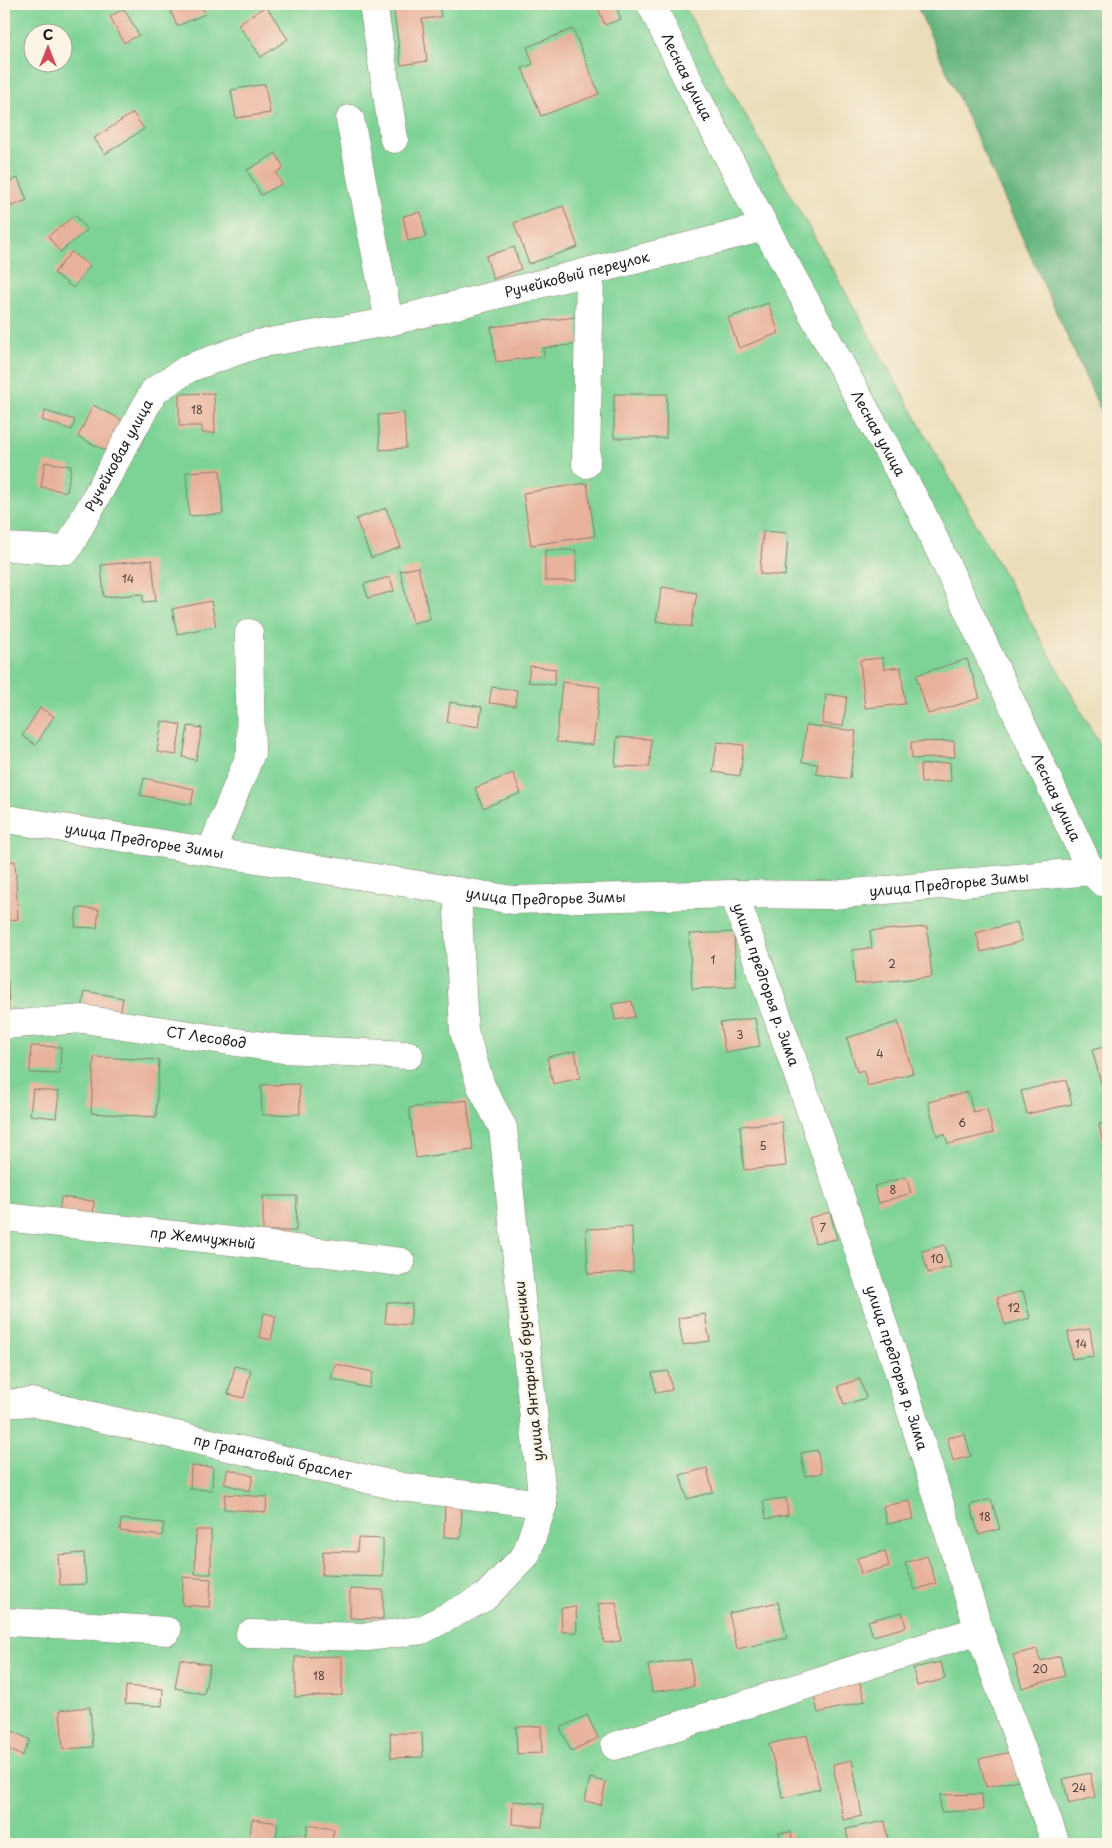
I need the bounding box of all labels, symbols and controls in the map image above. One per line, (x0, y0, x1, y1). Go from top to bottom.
north arrow (22, 22, 72, 72)
text: С (43, 24, 53, 45)
street label: Лесная улица (657, 29, 718, 124)
street label: Ручейковый переулок (502, 245, 652, 302)
street label: Лесная улица (847, 386, 911, 480)
street label: Ручейковая улица (79, 395, 158, 515)
house number: 18 (191, 401, 203, 418)
house number: 14 (122, 570, 134, 587)
street label: Лесная улица (1027, 749, 1087, 845)
street label: улица Предгорье Зимы (64, 817, 225, 864)
street label: улица Предгорье Зимы (868, 866, 1030, 902)
street label: улица Предгорье Зимы (464, 882, 626, 910)
street label: улица предгорья р. Зима (728, 900, 805, 1069)
house number: 1 (711, 951, 716, 968)
house number: 2 (888, 955, 896, 972)
street label: СТ Лесовод (165, 1021, 248, 1053)
house number: 3 (736, 1026, 744, 1043)
house number: 4 (876, 1045, 884, 1062)
house number: 6 (958, 1114, 966, 1131)
house number: 5 (759, 1137, 767, 1154)
house number: 8 (890, 1181, 897, 1198)
house number: 7 (820, 1219, 826, 1236)
street label: пр Жемчужный (149, 1222, 257, 1254)
house number: 10 (931, 1250, 943, 1267)
street label: улица Янтарной брусники (509, 1280, 548, 1462)
street label: улица предгорья р. Зима (861, 1283, 933, 1453)
house number: 12 (1008, 1299, 1021, 1316)
house number: 14 (1075, 1335, 1087, 1352)
street label: пр Гранатовый браслет (192, 1429, 354, 1485)
house number: 18 (979, 1508, 991, 1525)
house number: 20 (1032, 1660, 1048, 1677)
house number: 18 (313, 1667, 325, 1684)
house number: 24 (1072, 1779, 1086, 1796)

